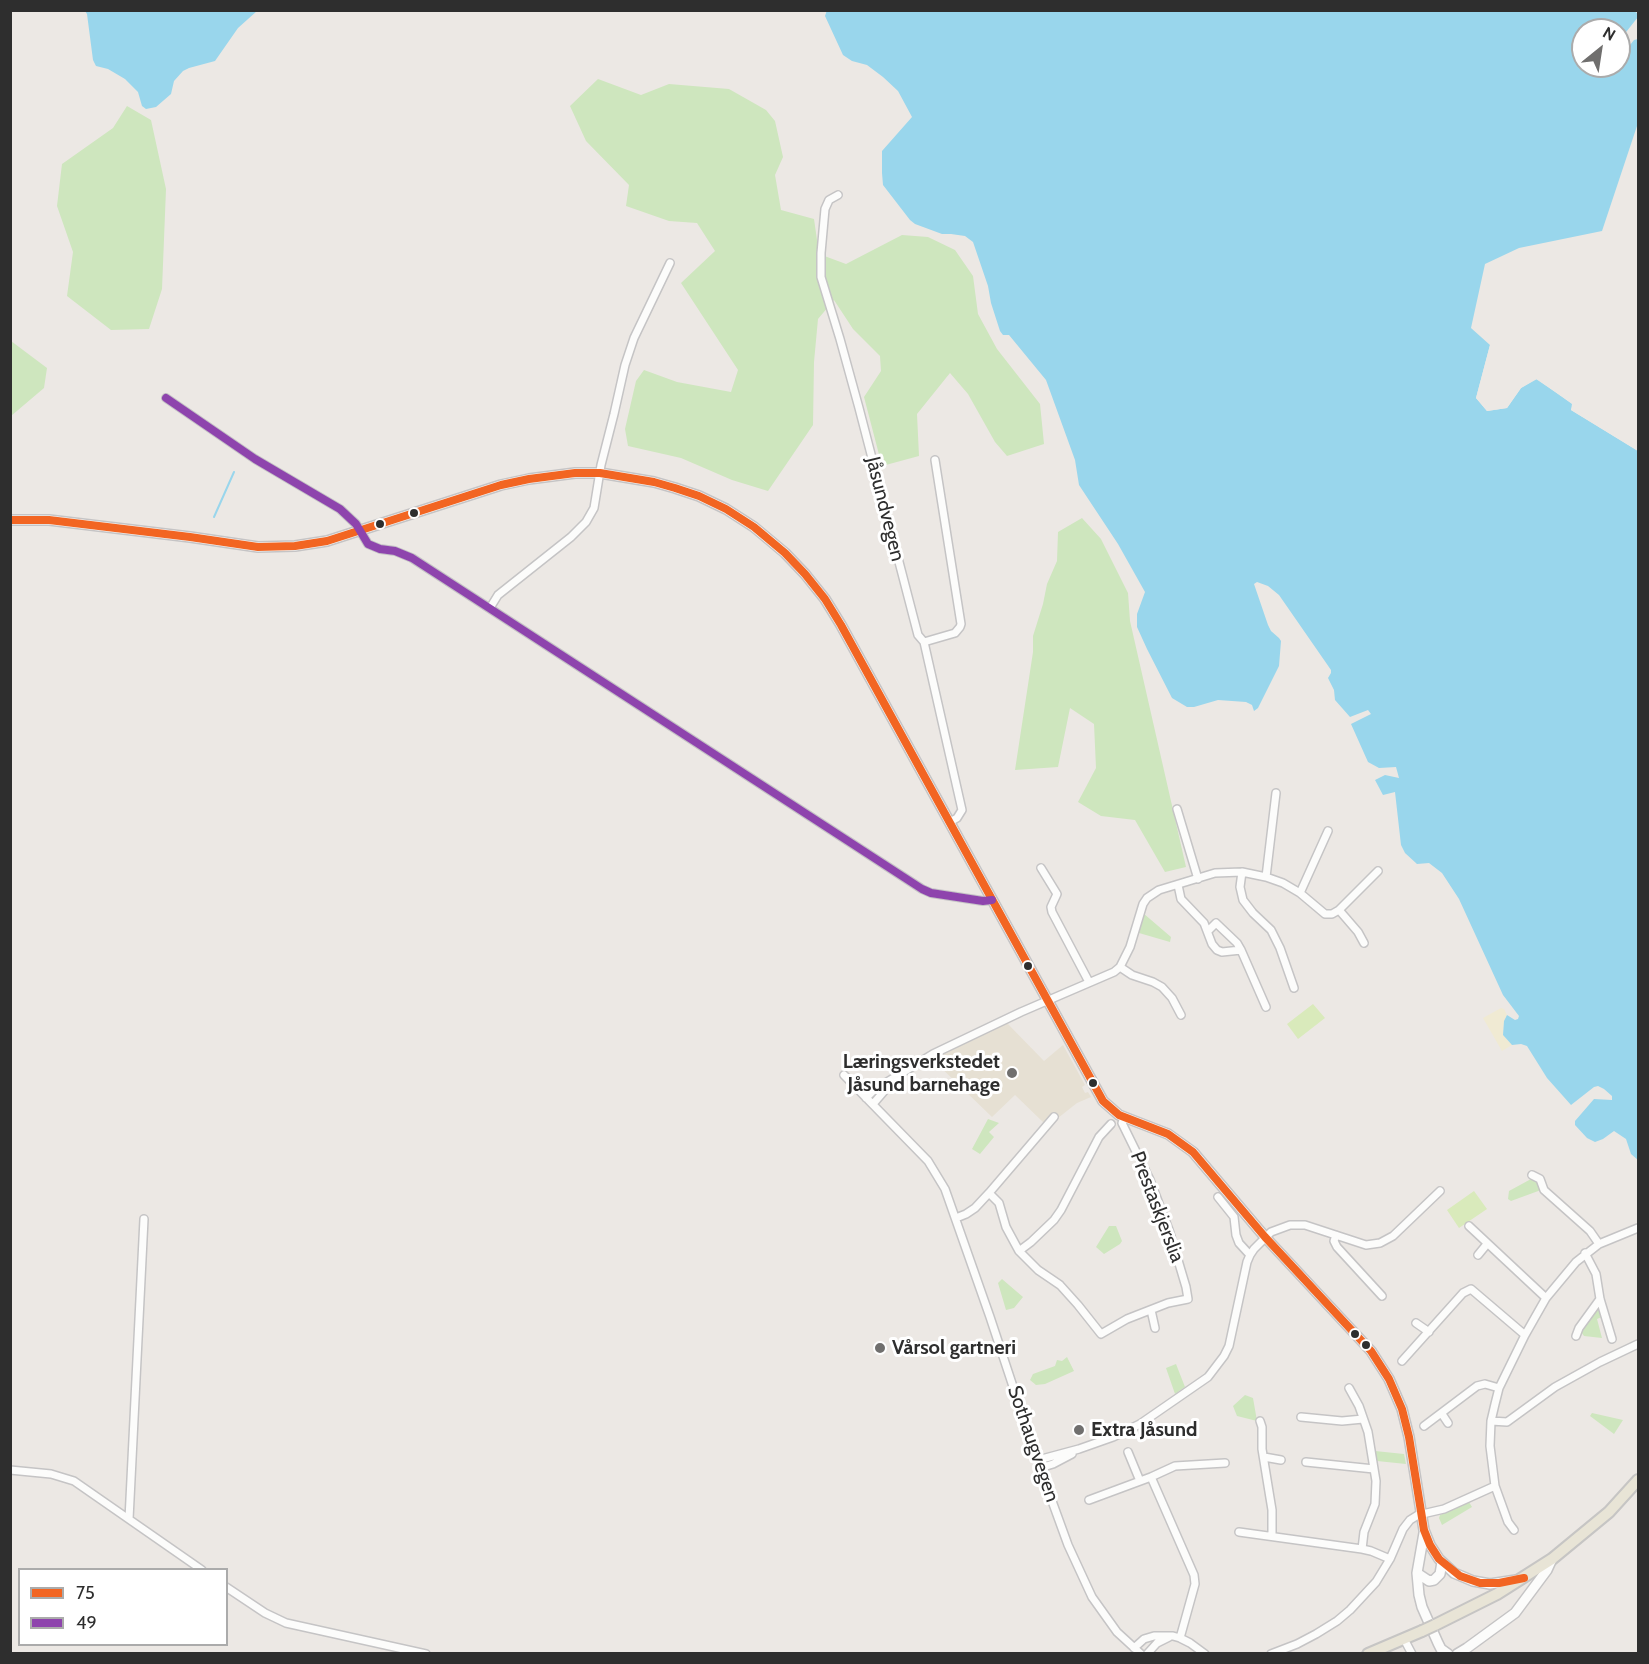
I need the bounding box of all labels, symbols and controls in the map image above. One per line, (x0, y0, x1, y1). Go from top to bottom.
north arrow (1571, 18, 1631, 78)
text: N (1600, 23, 1619, 45)
street label: Jåsundvegen (860, 454, 910, 564)
unlabelled marker (408, 507, 420, 519)
unlabelled marker (374, 518, 386, 530)
unlabelled marker (1022, 960, 1034, 972)
place label: Læringsverkstedet Jåsund barnehage (843, 1050, 1000, 1097)
marker: Læringsverkstedet Jåsund barnehage (1005, 1066, 1019, 1080)
unlabelled marker (1087, 1077, 1099, 1089)
street label: Prestaskjerslia (1125, 1148, 1189, 1266)
unlabelled marker (1349, 1328, 1361, 1340)
place label: Vårsol gartneri (892, 1336, 1016, 1360)
unlabelled marker (1360, 1339, 1372, 1351)
marker: Vårsol gartneri (873, 1341, 887, 1355)
street label: Sothaugvegen (1002, 1383, 1064, 1505)
place label: Extra Jåsund (1091, 1418, 1197, 1442)
marker: Extra Jåsund (1072, 1423, 1086, 1437)
legend (18, 1568, 228, 1646)
text: 75 (76, 1582, 95, 1604)
text: 49 (76, 1612, 97, 1634)

